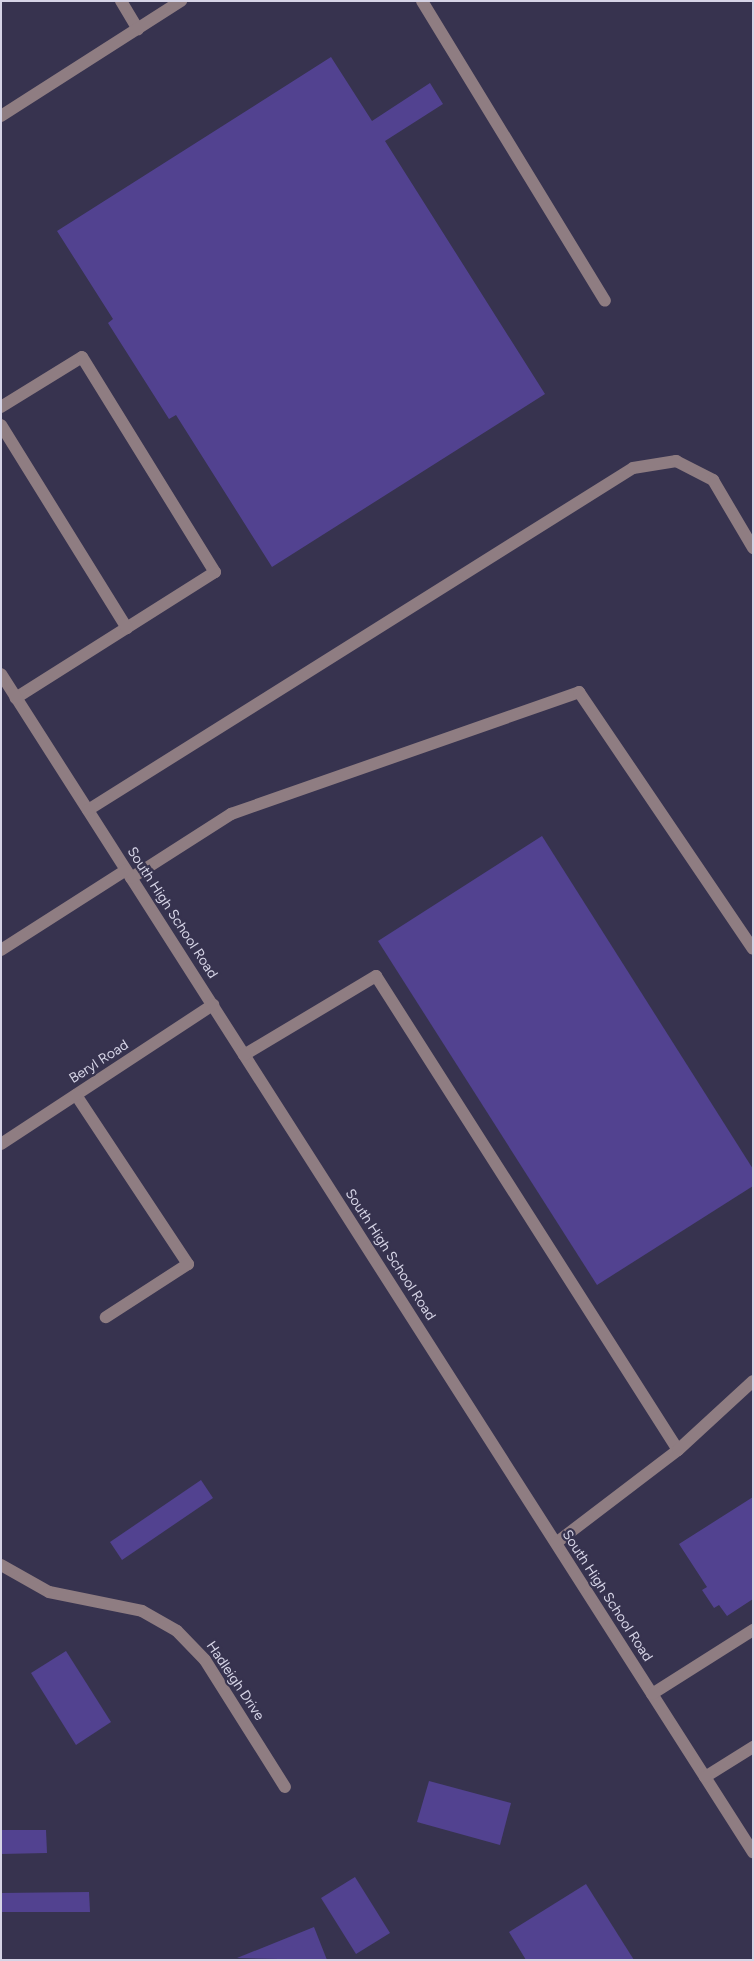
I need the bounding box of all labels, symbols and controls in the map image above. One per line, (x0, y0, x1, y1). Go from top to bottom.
street label: South High School Road (123, 844, 221, 982)
street label: Beryl Road (66, 1037, 132, 1087)
street label: South High School Road (341, 1186, 439, 1324)
street label: South High School Road (558, 1527, 656, 1665)
street label: Hadleigh Drive (202, 1638, 268, 1724)

